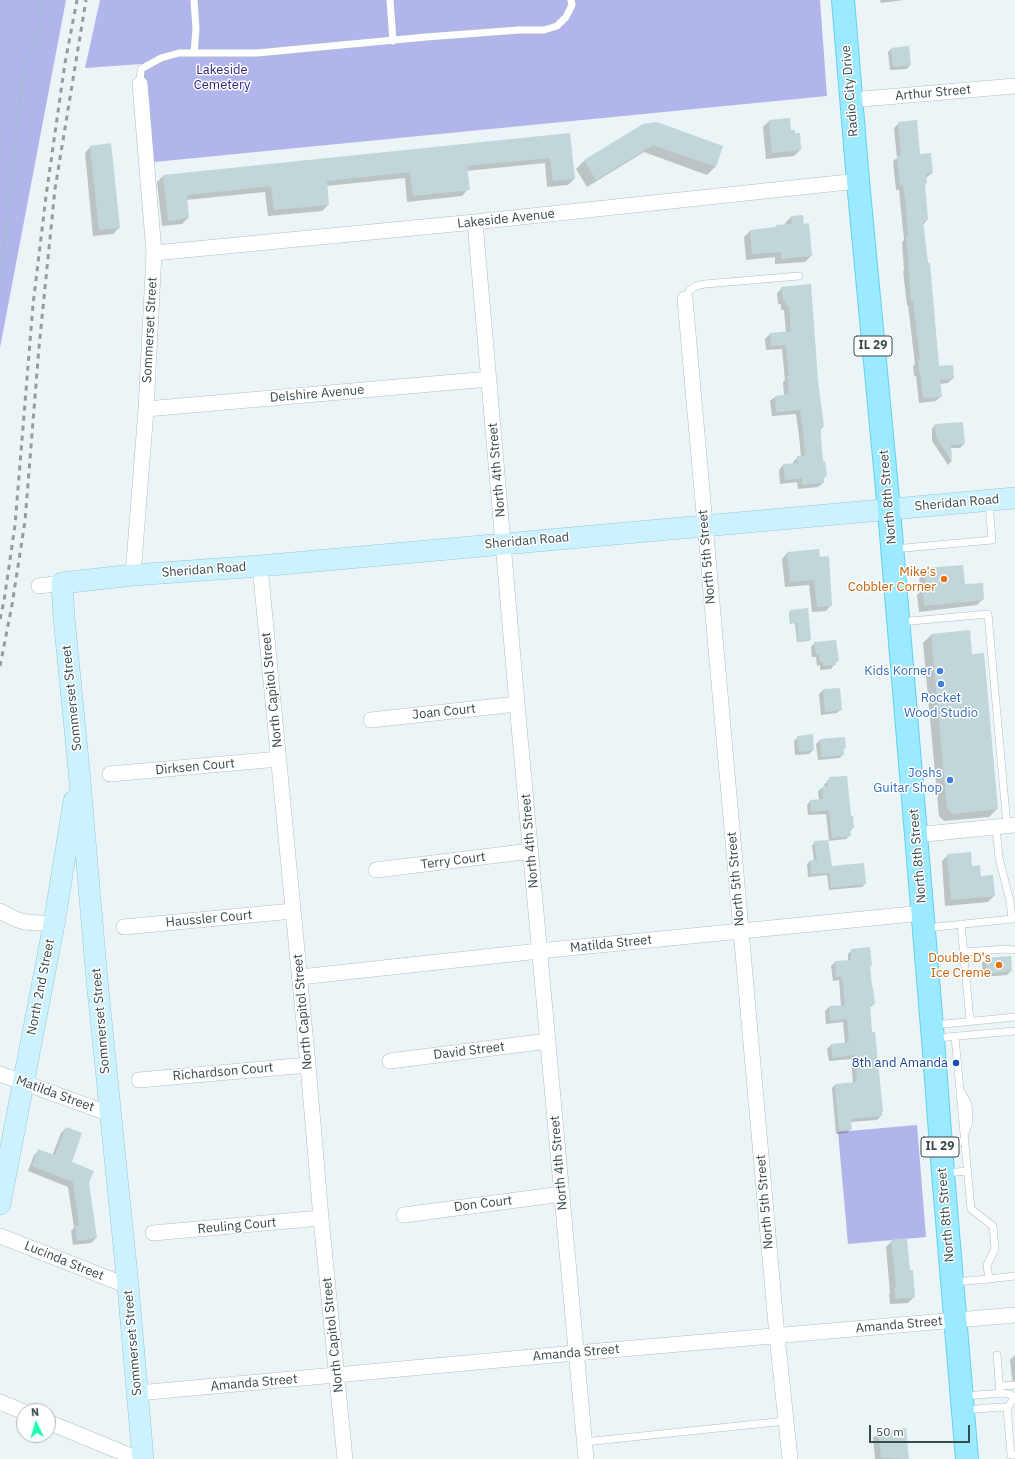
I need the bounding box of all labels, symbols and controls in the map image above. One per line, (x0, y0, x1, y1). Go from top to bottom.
street label: Radio City Drive (838, 45, 862, 137)
park label: Lakeside Cemetery (194, 62, 250, 93)
street label: Arthur Street (894, 82, 972, 104)
street label: Lakeside Avenue (456, 206, 556, 232)
street label: Sommerset Street (139, 277, 161, 383)
road number: IL 29 (854, 336, 892, 356)
street label: Delshire Avenue (269, 382, 365, 406)
street label: North 4th Street (485, 422, 509, 518)
street label: North 8th Street (876, 449, 900, 545)
street label: Sheridan Road (914, 492, 1000, 514)
street label: North 5th Street (695, 509, 719, 605)
street label: Sheridan Road (484, 530, 570, 552)
street label: Sheridan Road (161, 559, 247, 581)
place label: Mike's Cobbler Corner (848, 564, 936, 595)
marker: Mike's Cobbler Corner (939, 574, 949, 584)
street label: North Capitol Street (258, 631, 286, 749)
street label: Sommerset Street (59, 644, 85, 752)
place label: Kids Korner (864, 663, 932, 679)
marker: Kids Korner (935, 666, 945, 676)
marker: Rocket Wood Studio (936, 679, 946, 689)
place label: Rocket Wood Studio (904, 690, 978, 721)
street label: Joan Court (412, 701, 476, 723)
street label: Dirksen Court (155, 756, 235, 778)
place label: Joshs Guitar Shop (873, 765, 942, 796)
marker: Joshs Guitar Shop (945, 775, 955, 785)
street label: North 4th Street (518, 793, 542, 889)
street label: North 8th Street (906, 808, 930, 904)
street label: North 5th Street (724, 831, 748, 927)
street label: Terry Court (420, 849, 486, 873)
street label: Haussler Court (165, 907, 253, 931)
street label: Matilda Street (569, 932, 653, 956)
street label: North 2nd Street (24, 938, 58, 1036)
place label: Double D's Ice Creme (928, 950, 991, 981)
street label: North Capitol Street (290, 953, 316, 1071)
marker: Double D's Ice Creme (994, 960, 1004, 970)
street label: Sommerset Street (89, 967, 113, 1075)
street label: David Street (433, 1039, 505, 1063)
place label: 8th and Amanda (852, 1055, 948, 1071)
marker: 8th and Amanda (951, 1058, 961, 1068)
street label: Richardson Court (172, 1060, 274, 1084)
street label: Matilda Street (14, 1073, 96, 1115)
street label: North 4th Street (547, 1115, 571, 1211)
road number: IL 29 (921, 1137, 959, 1157)
street label: North 5th Street (753, 1154, 777, 1250)
street label: North 8th Street (934, 1167, 958, 1263)
street label: Don Court (453, 1193, 513, 1215)
street label: Reuling Court (197, 1215, 277, 1237)
street label: Lucinda Street (22, 1238, 106, 1284)
street label: North Capitol Street (319, 1276, 347, 1394)
street label: Sommerset Street (121, 1289, 145, 1397)
street label: Amanda Street (855, 1313, 943, 1337)
street label: Amanda Street (532, 1341, 620, 1365)
street label: Amanda Street (210, 1371, 298, 1395)
north arrow (16, 1403, 56, 1443)
text: N (30, 1405, 40, 1419)
scale bar (871, 1417, 972, 1443)
text: 50 m (876, 1424, 904, 1439)

